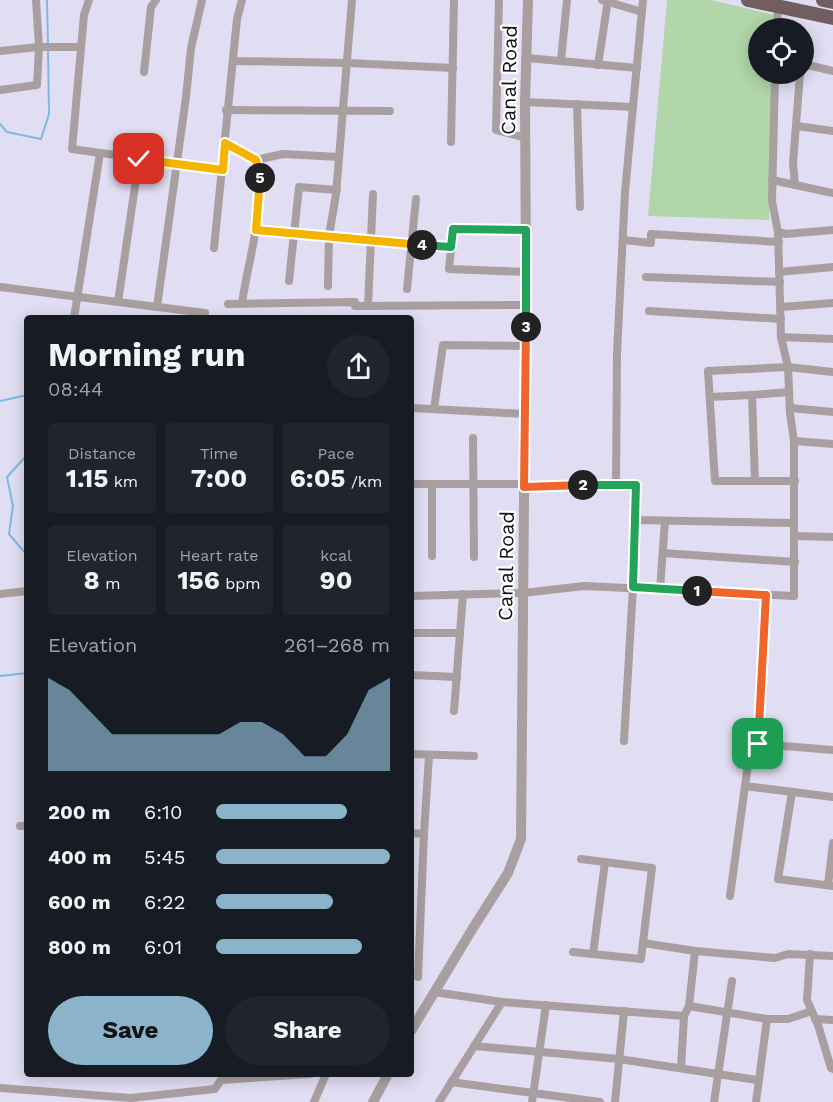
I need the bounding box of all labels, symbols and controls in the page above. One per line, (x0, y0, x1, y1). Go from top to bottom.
map controls (748, 18, 814, 84)
button: locate (748, 18, 814, 84)
street label: Canal Road (496, 25, 522, 135)
pin (113, 133, 164, 184)
icon: check (122, 142, 155, 175)
pin: 5 (245, 163, 275, 193)
text: 5 (255, 168, 265, 187)
pin: 4 (407, 230, 437, 260)
text: 4 (417, 235, 427, 254)
pin: 3 (511, 312, 541, 342)
text: 3 (521, 317, 531, 336)
text: Morning run (48, 335, 245, 374)
button: share (327, 335, 390, 398)
text: 08:44 (48, 377, 103, 401)
text: Distance (68, 444, 136, 463)
text: Time (200, 444, 238, 463)
text: Pace (317, 444, 355, 463)
text: 1.15 (66, 463, 108, 493)
text: 7:00 (191, 463, 247, 493)
text: 6:05 (290, 463, 345, 493)
pin: 2 (568, 470, 598, 500)
text: km (108, 472, 138, 491)
text: /km (345, 472, 382, 491)
text: 2 (578, 475, 588, 494)
street label: Canal Road (493, 511, 519, 621)
text: Elevation (66, 546, 138, 565)
text: Heart rate (179, 546, 259, 565)
text: kcal (320, 546, 352, 565)
text: 8 (83, 565, 100, 595)
text: 156 (177, 565, 220, 595)
text: 90 (320, 565, 352, 595)
text: m (100, 574, 121, 593)
text: bpm (220, 574, 261, 593)
pin: 1 (682, 576, 712, 606)
text: 1 (694, 581, 700, 600)
text: Elevation (48, 633, 137, 657)
text: 261–268 m (284, 633, 390, 657)
pin (732, 718, 783, 769)
icon: arrive (741, 727, 774, 760)
text: 200 m (48, 800, 110, 824)
text: 6:10 (144, 800, 182, 824)
text: 400 m (48, 845, 111, 869)
text: 5:45 (144, 845, 185, 869)
text: 600 m (48, 890, 111, 914)
text: 6:22 (144, 890, 185, 914)
text: 800 m (48, 935, 111, 959)
text: 6:01 (144, 935, 182, 959)
button: Save (48, 996, 213, 1065)
button: Share (225, 996, 390, 1065)

